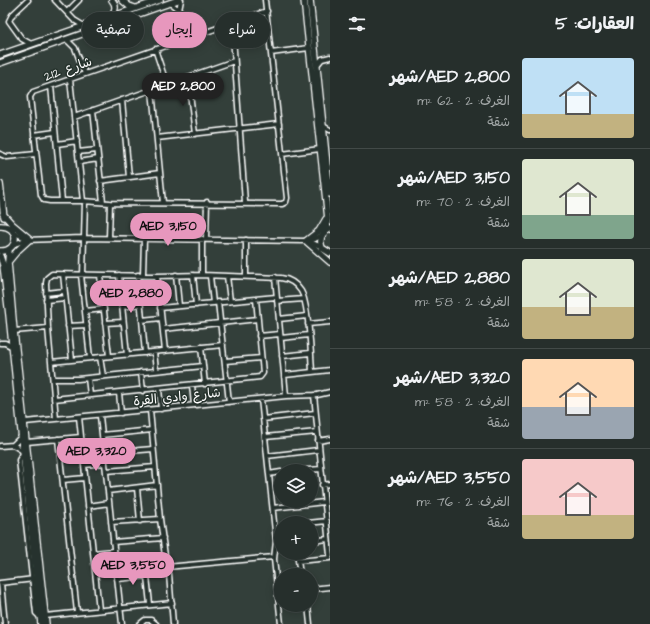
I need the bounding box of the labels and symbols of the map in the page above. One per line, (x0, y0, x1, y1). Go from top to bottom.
street label: 212 شارع (41, 52, 95, 86)
pin: AED 2,800 (137, 73, 229, 107)
pin: AED 3,150 (122, 213, 214, 247)
pin: AED 2,880 (85, 280, 177, 314)
street label: شارع وادي القرة (132, 383, 222, 411)
pin: AED 3,320 (50, 438, 142, 472)
pin: AED 3,550 (87, 552, 179, 586)

